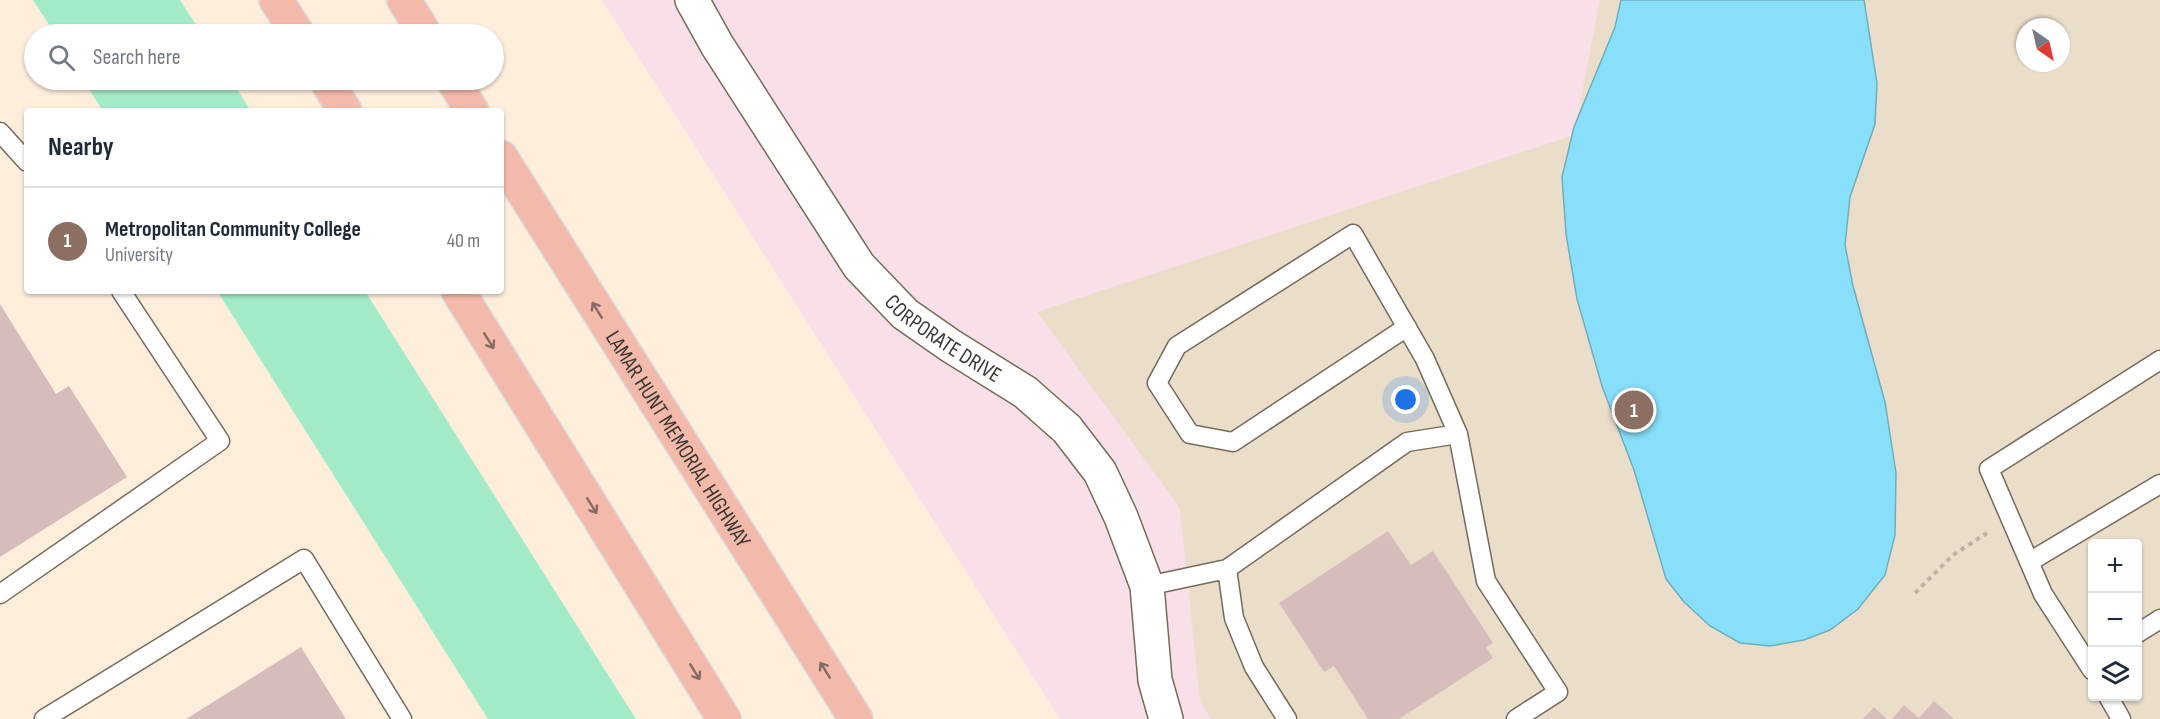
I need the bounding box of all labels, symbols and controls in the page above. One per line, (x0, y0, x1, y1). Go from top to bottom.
north arrow (2016, 18, 2070, 72)
search box (24, 24, 504, 90)
icon: search (45, 41, 78, 74)
text: Search here (93, 44, 180, 71)
text: Nearby (48, 132, 114, 163)
text: Metropolitan Community College (105, 216, 361, 243)
text: 1 (64, 229, 71, 253)
text: 40 m (447, 229, 480, 253)
text: University (105, 243, 173, 267)
street label: CORPORATE DRIVE (878, 289, 1006, 389)
one-way arrow (590, 302, 602, 319)
street label: LAMAR HUNT MEMORIAL HIGHWAY (599, 326, 756, 553)
one-way arrow (483, 332, 495, 349)
your location (1391, 385, 1420, 414)
pin: 1 (1614, 388, 1654, 432)
one-way arrow (586, 497, 598, 514)
map controls (2088, 539, 2142, 701)
button: + (2088, 539, 2142, 593)
button: − (2088, 593, 2142, 647)
button: layers (2088, 647, 2142, 701)
one-way arrow (818, 661, 831, 678)
one-way arrow (689, 663, 701, 680)

